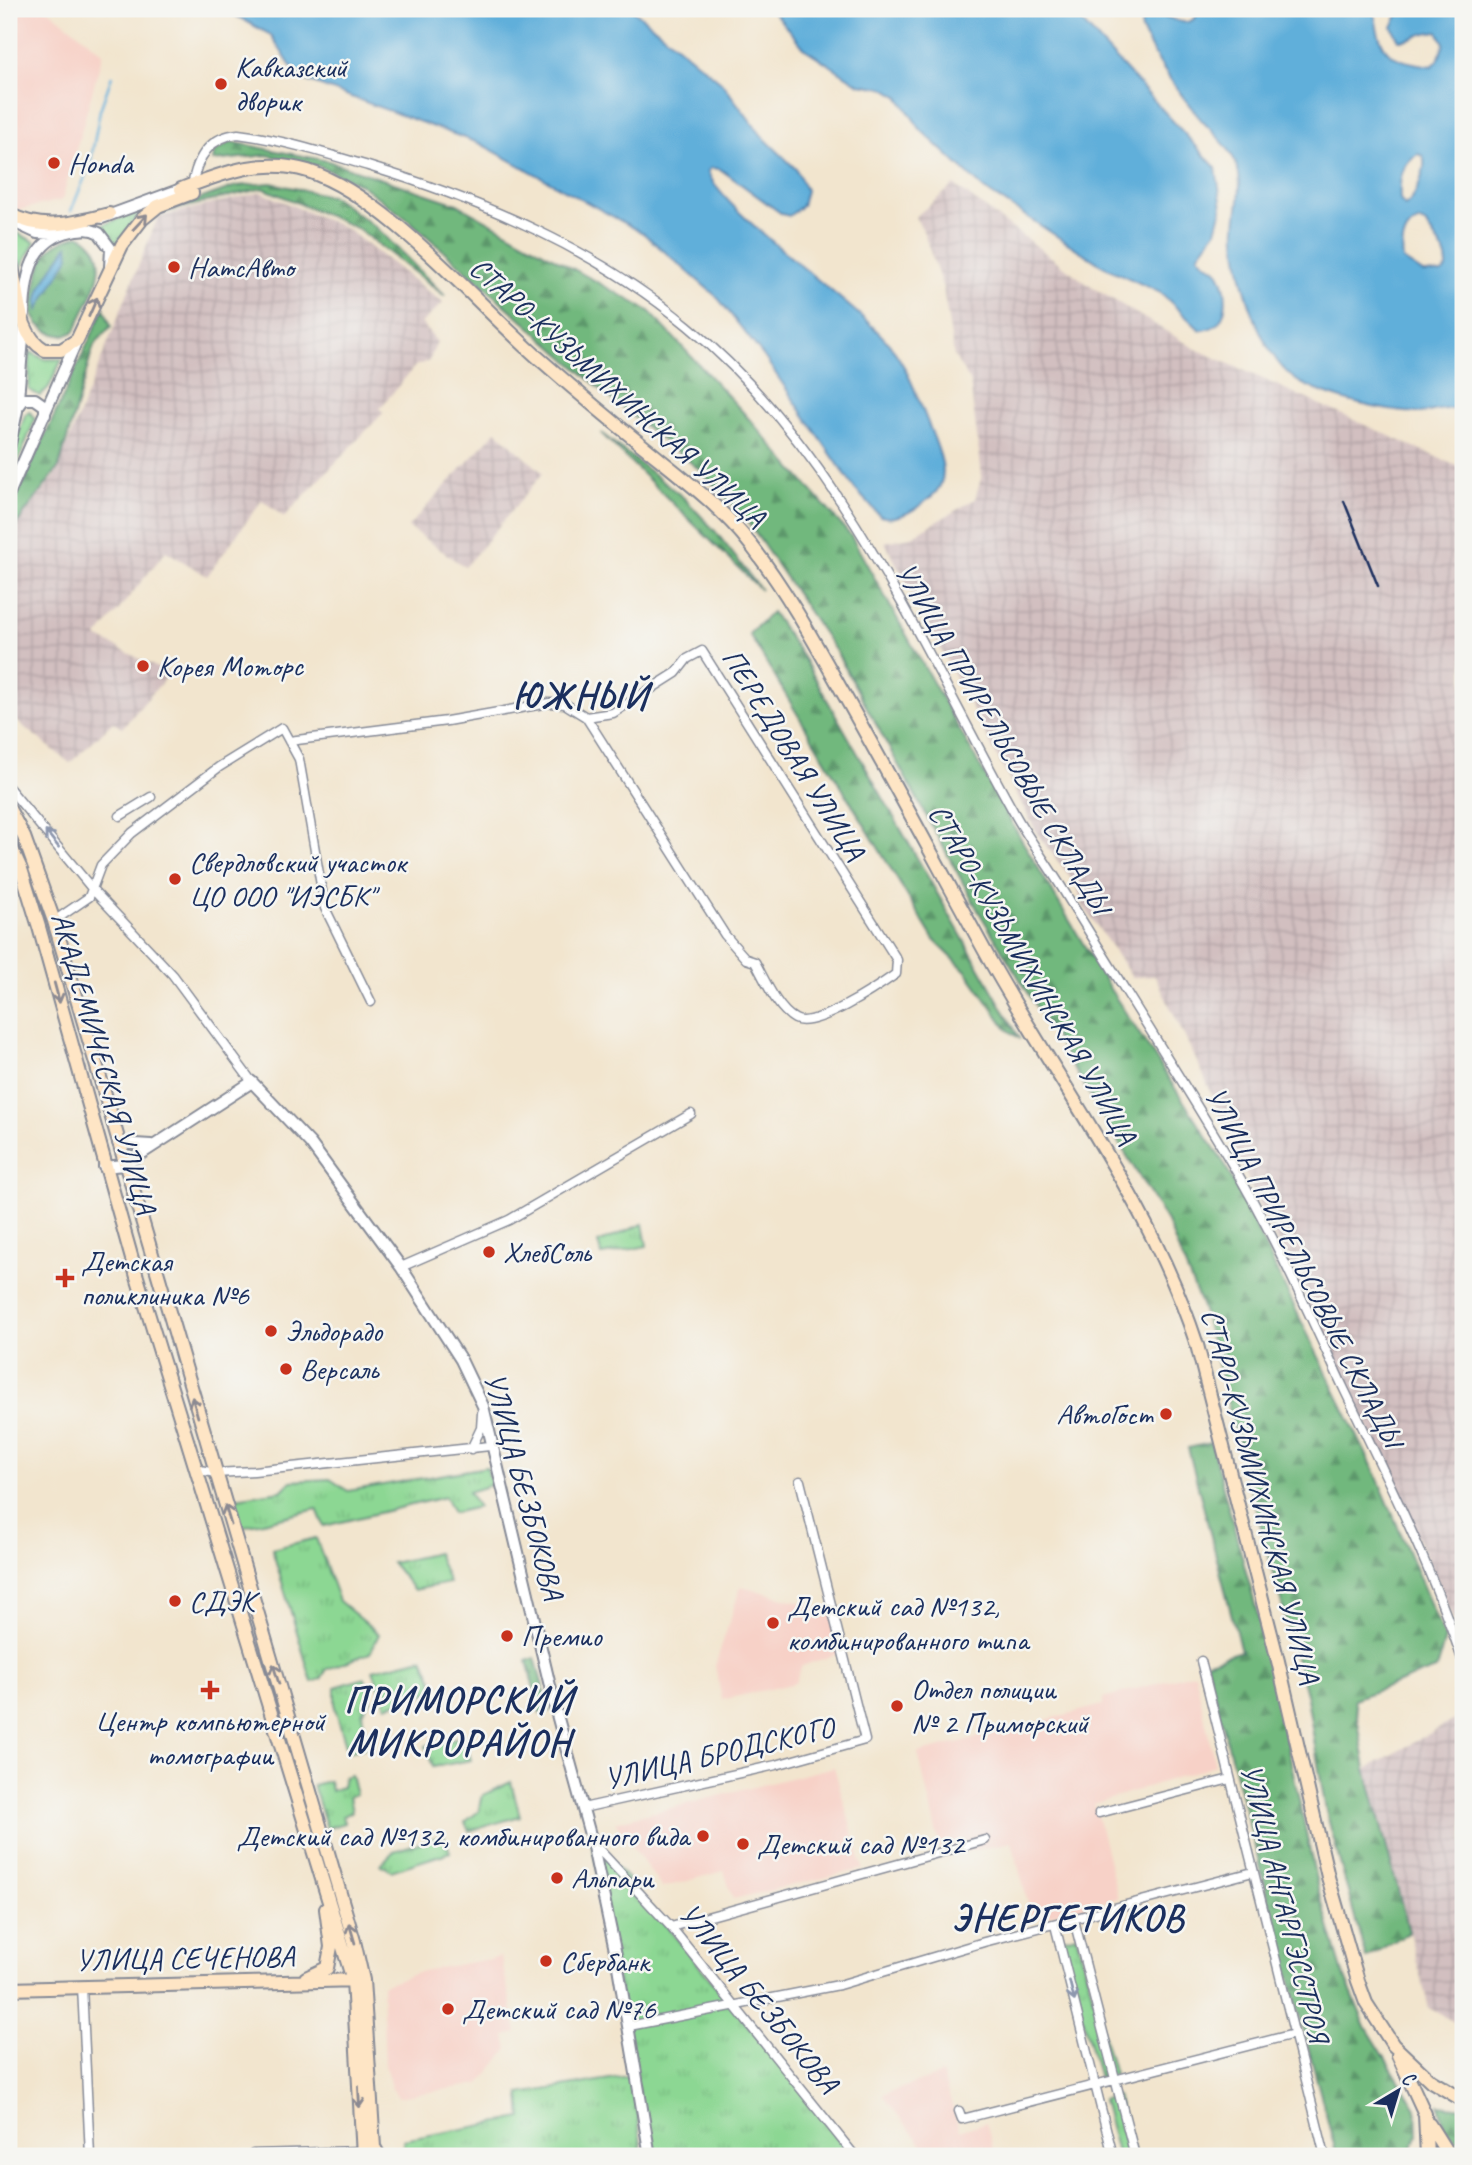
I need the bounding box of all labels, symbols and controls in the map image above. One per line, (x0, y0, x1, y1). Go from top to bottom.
place label: Кавказский дворик (235, 48, 349, 120)
marker: Кавказский дворик (213, 76, 229, 92)
place label: Honda (68, 144, 135, 182)
marker: Honda (46, 155, 62, 171)
one-way arrow (131, 214, 148, 231)
place label: НатсАвто (188, 248, 297, 286)
street label: СТАРО-КУЗЬМИХИНСКАЯ УЛИЦА (462, 249, 775, 536)
marker: НатсАвто (166, 259, 182, 275)
one-way arrow (87, 296, 100, 318)
street label: УЛИЦА ПРИРЕЛЬСОВЫЕ СКЛАДЫ (887, 556, 1122, 925)
street label: ПЕРЕДОВАЯ УЛИЦА (714, 641, 875, 868)
place label: Корея Моторс (157, 647, 304, 685)
marker: Корея Моторс (135, 658, 151, 674)
district label: ЮЖНЫЙ (513, 672, 654, 719)
street label: СТАРО-КУЗЬМИХИНСКАЯ УЛИЦА (920, 797, 1146, 1152)
one-way arrow (44, 831, 59, 849)
place label: Свердловский участок ЦО ООО "ИЭСБК" (189, 843, 409, 915)
marker: Свердловский участок ЦО ООО "ИЭСБК" (167, 871, 183, 887)
street label: АКАДЕМИЧЕСКАЯ УЛИЦА (43, 908, 166, 1220)
one-way arrow (51, 982, 64, 1004)
street label: УЛИЦА ПРИРЕЛЬСОВЫЕ СКЛАДЫ (1196, 1081, 1414, 1458)
place label: ХлебСоль (503, 1233, 593, 1271)
place label: Детская поликлиника №6 (81, 1242, 250, 1314)
marker: ХлебСоль (481, 1244, 497, 1260)
marker: Детская поликлиника №6 (55, 1268, 75, 1288)
street label: СТАРО-КУЗЬМИХИНСКАЯ УЛИЦА (1193, 1305, 1330, 1688)
place label: Эльдорадо (285, 1312, 384, 1350)
marker: Эльдорадо (263, 1323, 279, 1339)
place label: Версаль (300, 1350, 381, 1388)
marker: Версаль (278, 1361, 294, 1377)
street label: УЛИЦА БЕЗБОКОВА (475, 1368, 573, 1605)
place label: АвтоГост (1056, 1395, 1155, 1433)
one-way arrow (188, 1396, 201, 1418)
marker: АвтоГост (1158, 1406, 1174, 1422)
one-way arrow (220, 1505, 233, 1527)
place label: СДЭК (189, 1582, 261, 1620)
place label: Детский сад №132, комбинированного типа (787, 1587, 1031, 1659)
marker: СДЭК (167, 1593, 183, 1609)
marker: Детский сад №132, комбинированного типа (765, 1615, 781, 1631)
place label: Премио (521, 1617, 603, 1655)
marker: Премио (499, 1628, 515, 1644)
one-way arrow (268, 1663, 281, 1685)
place label: Отдел полиции № 2 Приморский (911, 1670, 1090, 1742)
district label: ПРИМОРСКИЙ МИКРОРАЙОН (344, 1676, 578, 1766)
marker: Центр компьютерной томографии (200, 1680, 220, 1700)
marker: Отдел полиции № 2 Приморский (889, 1698, 905, 1714)
place label: Центр компьютерной томографии (95, 1702, 327, 1774)
street label: УЛИЦА БРОДСКОГО (601, 1707, 840, 1798)
street label: УЛИЦА АНГАРГЭССТРОЯ (1232, 1760, 1339, 2050)
place label: Детский сад №132, комбинированного вида (237, 1817, 692, 1855)
place label: Детский сад №132 (757, 1825, 967, 1863)
marker: Детский сад №132, комбинированного вида (695, 1828, 711, 1844)
marker: Детский сад №132 (735, 1836, 751, 1852)
place label: Альпари (571, 1859, 655, 1897)
marker: Альпари (549, 1870, 565, 1886)
district label: ЭНЕРГЕТИКОВ (951, 1894, 1186, 1941)
street label: УЛИЦА БЕЗБОКОВА (671, 1895, 848, 2102)
one-way arrow (344, 1922, 357, 1944)
street label: УЛИЦА СЕЧЕНОВА (75, 1937, 297, 1979)
place label: Сбербанк (560, 1942, 651, 1980)
marker: Сбербанк (538, 1953, 554, 1969)
one-way arrow (1066, 1979, 1079, 2002)
place label: Детский сад №76 (462, 1990, 657, 2028)
marker: Детский сад №76 (440, 2001, 456, 2017)
north arrow (1364, 2056, 1434, 2126)
text: С (1397, 2066, 1421, 2092)
one-way arrow (353, 2085, 366, 2108)

